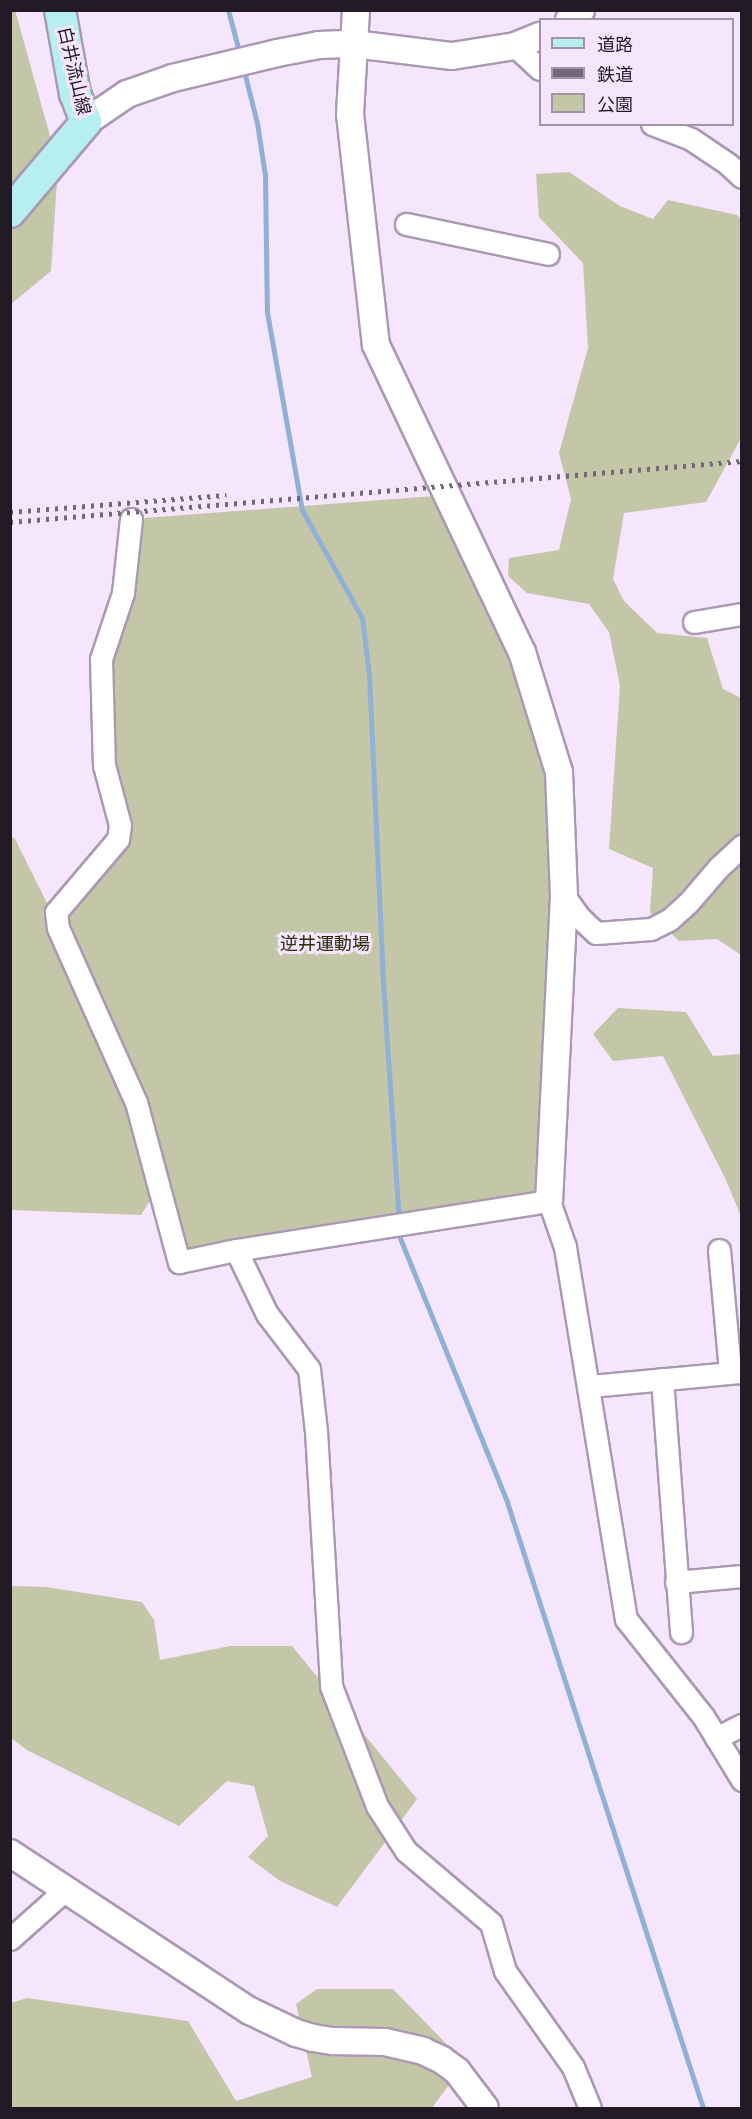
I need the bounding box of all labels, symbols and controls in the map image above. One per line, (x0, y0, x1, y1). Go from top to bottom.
legend (539, 18, 734, 126)
street label: 白井流山線 (53, 25, 95, 117)
text: 道路 (597, 34, 633, 55)
text: 鉄道 (597, 64, 633, 85)
text: 公園 (597, 94, 633, 115)
park label: 逆井運動場 (280, 933, 370, 955)

